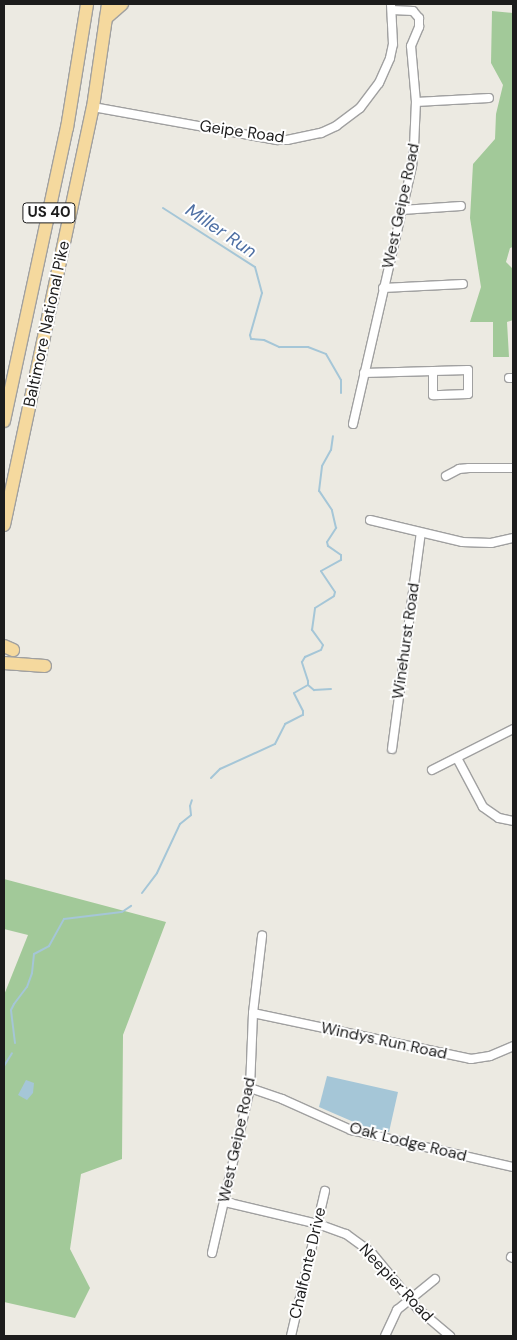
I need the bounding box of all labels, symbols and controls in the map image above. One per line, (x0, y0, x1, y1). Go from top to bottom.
street label: Geipe Road (198, 117, 286, 147)
street label: West Geipe Road (378, 142, 424, 270)
water label: Miller Run (181, 199, 261, 263)
road number: US 40 (22, 200, 76, 226)
street label: Baltimore National Pike (20, 239, 74, 409)
street label: Winehurst Road (388, 582, 424, 700)
street label: Windys Run Road (319, 1018, 449, 1064)
street label: West Geipe Road (214, 1076, 260, 1204)
street label: Oak Lodge Road (347, 1118, 469, 1166)
street label: Chalfonte Drive (286, 1205, 330, 1321)
street label: Neepier Road (355, 1240, 437, 1326)

